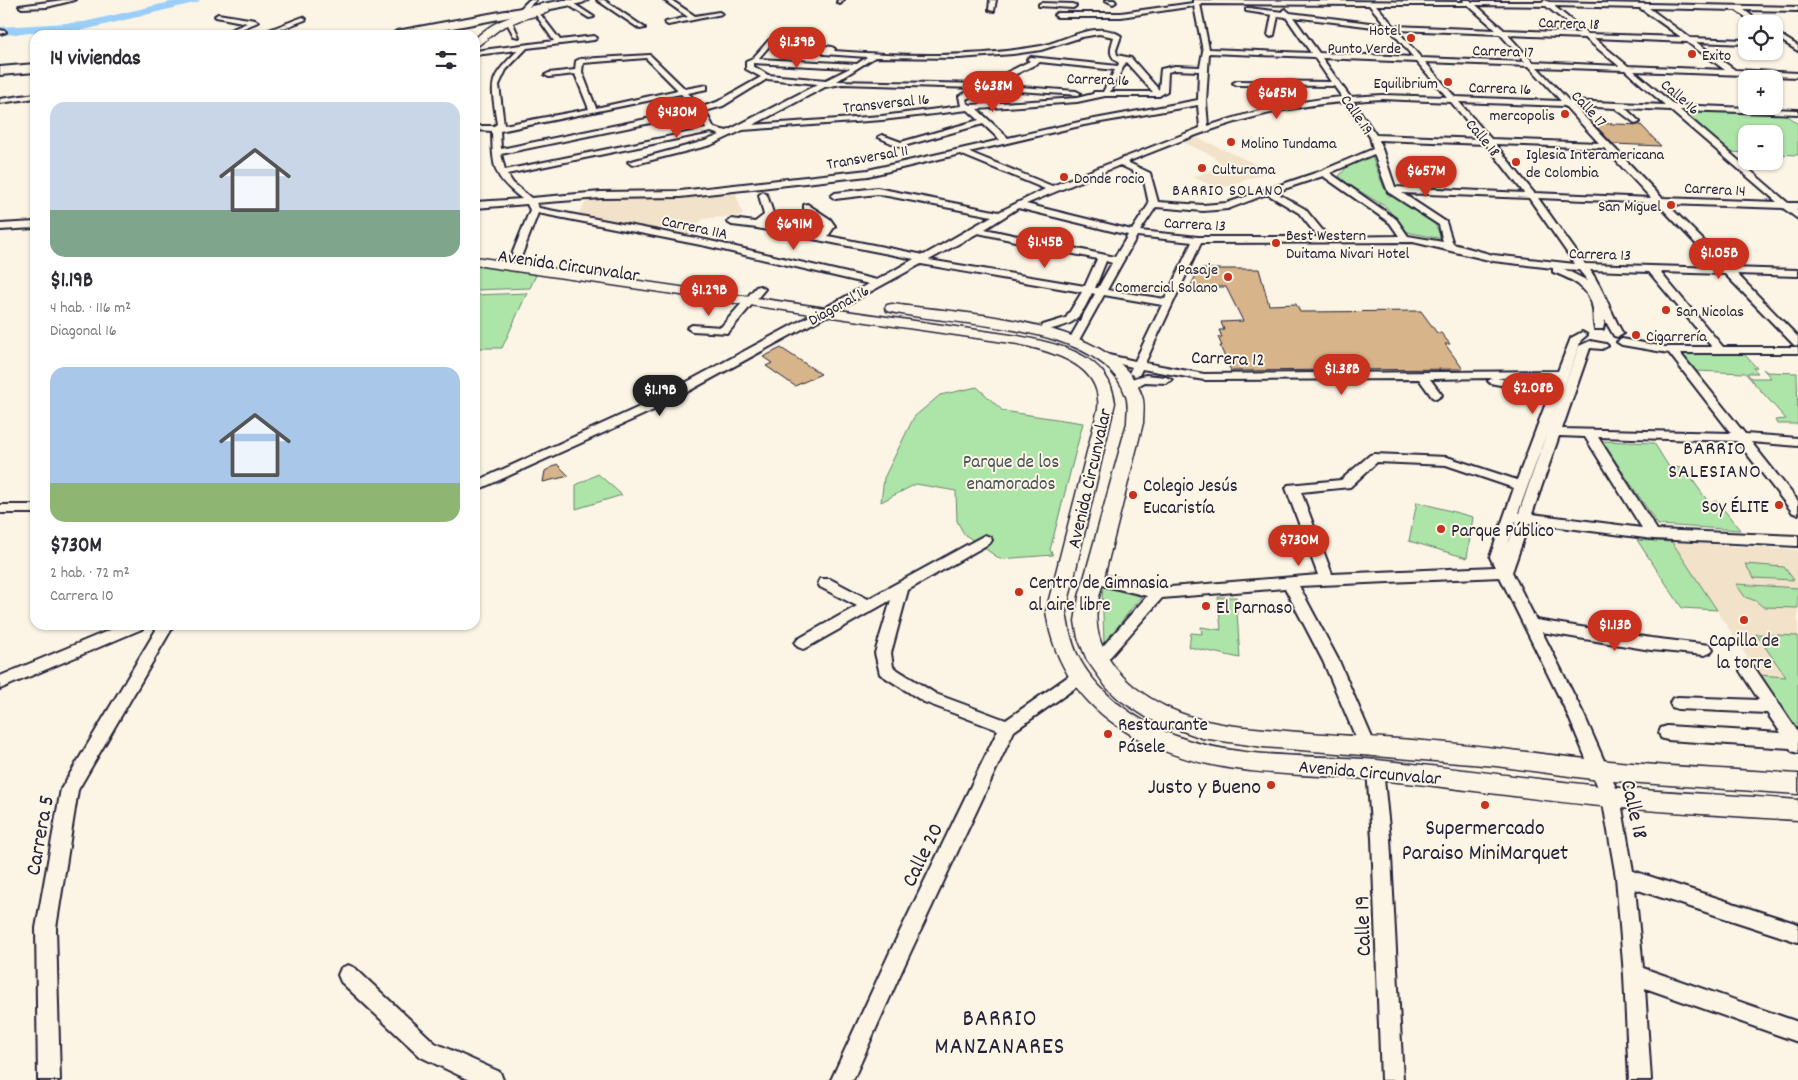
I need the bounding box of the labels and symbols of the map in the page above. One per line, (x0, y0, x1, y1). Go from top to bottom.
street label: Carrera 18 (1538, 12, 1600, 37)
place label: Hotel Punto Verde (1328, 20, 1401, 61)
pin: $1.39B (756, 27, 838, 69)
marker: Hotel Punto Verde (1405, 32, 1417, 44)
street label: Carrera 17 (1472, 40, 1534, 65)
place label: Exito (1702, 45, 1731, 68)
marker: Exito (1686, 48, 1698, 60)
street label: Carrera 16 (1066, 68, 1130, 93)
pin: $638M (958, 70, 1028, 113)
place label: Equilibrium (1373, 73, 1438, 96)
street label: Calle 16 (1655, 74, 1704, 121)
marker: Equilibrium (1442, 76, 1454, 88)
street label: Carrera 16 (1468, 77, 1532, 102)
pin: $685M (1242, 78, 1312, 120)
street label: Calle 17 (1565, 86, 1611, 133)
street label: Transversal 16 (842, 89, 931, 120)
street label: Calle 19 (1334, 90, 1378, 140)
pin: $430M (642, 96, 712, 139)
place label: mercopolis (1490, 105, 1555, 128)
marker: mercopolis (1559, 108, 1571, 120)
street label: Calle 18 (1459, 114, 1505, 163)
place label: Molino Tundama (1241, 133, 1337, 156)
marker: Molino Tundama (1225, 136, 1237, 148)
street label: Transversal 11 (825, 140, 910, 177)
place label: Iglesia Interamericana de Colombia (1526, 144, 1665, 185)
pin: $657M (1391, 156, 1461, 198)
marker: Iglesia Interamericana de Colombia (1510, 156, 1522, 168)
place label: Culturama (1212, 159, 1276, 182)
marker: Culturama (1196, 162, 1208, 174)
place label: Donde rocio (1074, 168, 1145, 191)
marker: Donde rocio (1058, 171, 1070, 183)
street label: Carrera 14 (1684, 177, 1746, 204)
district label: BARRIO SOLANO (1172, 180, 1284, 203)
place label: San Miguel (1598, 196, 1661, 219)
marker: San Miguel (1665, 199, 1677, 211)
pin: $691M (759, 208, 829, 251)
street label: Carrera 11A (659, 210, 730, 247)
street label: Carrera 13 (1163, 212, 1226, 239)
place label: Best Western Duitama Nivari Hotel (1286, 225, 1409, 266)
pin: $1.45B (1004, 226, 1086, 269)
marker: Best Western Duitama Nivari Hotel (1270, 237, 1282, 249)
pin: $1.05B (1678, 238, 1760, 280)
street label: Carrera 13 (1569, 243, 1631, 268)
street label: Avenida Circunvalar (496, 244, 641, 291)
place label: Pasaje Comercial Solano (1115, 259, 1218, 300)
marker: Pasaje Comercial Solano (1222, 271, 1234, 283)
pin: $1.29B (668, 274, 750, 317)
street label: Diagonal 16 (805, 280, 874, 332)
place label: San Nicolas (1676, 301, 1744, 324)
marker: San Nicolas (1660, 304, 1672, 316)
place label: Cigarrería (1646, 326, 1707, 349)
marker: Cigarrería (1630, 329, 1642, 341)
street label: Carrera 12 (1191, 346, 1265, 375)
pin: $1.38B (1301, 354, 1383, 396)
pin: $2.08B (1492, 372, 1574, 415)
pin: $1.19B (619, 374, 701, 417)
street label: Avenida Circunvalar (1062, 406, 1121, 551)
district label: BARRIO SALESIANO (1668, 436, 1762, 487)
park label: Parque de los enamorados (963, 450, 1059, 499)
place label: Colegio Jesús Eucaristía (1143, 474, 1238, 523)
marker: Colegio Jesús Eucaristía (1127, 489, 1139, 501)
place label: Soy ÉLITE (1702, 495, 1769, 522)
marker: Soy ÉLITE (1773, 499, 1785, 511)
place label: Parque Público (1451, 519, 1554, 546)
marker: Parque Público (1435, 523, 1447, 535)
pin: $730M (1264, 524, 1334, 567)
place label: Centro de Gimnasia al aire libre (1029, 571, 1169, 620)
marker: Centro de Gimnasia al aire libre (1013, 586, 1025, 598)
place label: El Parnaso (1216, 596, 1292, 623)
marker: El Parnaso (1200, 600, 1212, 612)
pin: $1.13B (1574, 610, 1656, 652)
marker: Capilla de la torre (1738, 614, 1750, 626)
place label: Capilla de la torre (1709, 629, 1779, 678)
place label: Restaurante Pásele (1118, 713, 1208, 762)
marker: Restaurante Pásele (1102, 728, 1114, 740)
street label: Avenida Circunvalar (1297, 755, 1442, 794)
place label: Justo y Bueno (1148, 773, 1261, 804)
street label: Calle 18 (1611, 777, 1654, 843)
marker: Justo y Bueno (1265, 779, 1277, 791)
street label: Carrera 5 (19, 793, 64, 878)
marker: Supermercado Paraiso MiniMarquet (1479, 799, 1491, 811)
place label: Supermercado Paraiso MiniMarquet (1402, 814, 1568, 870)
street label: Calle 20 (895, 818, 953, 893)
street label: Calle 19 (1348, 895, 1381, 957)
district label: BARRIO MANZANARES (935, 1003, 1065, 1065)

